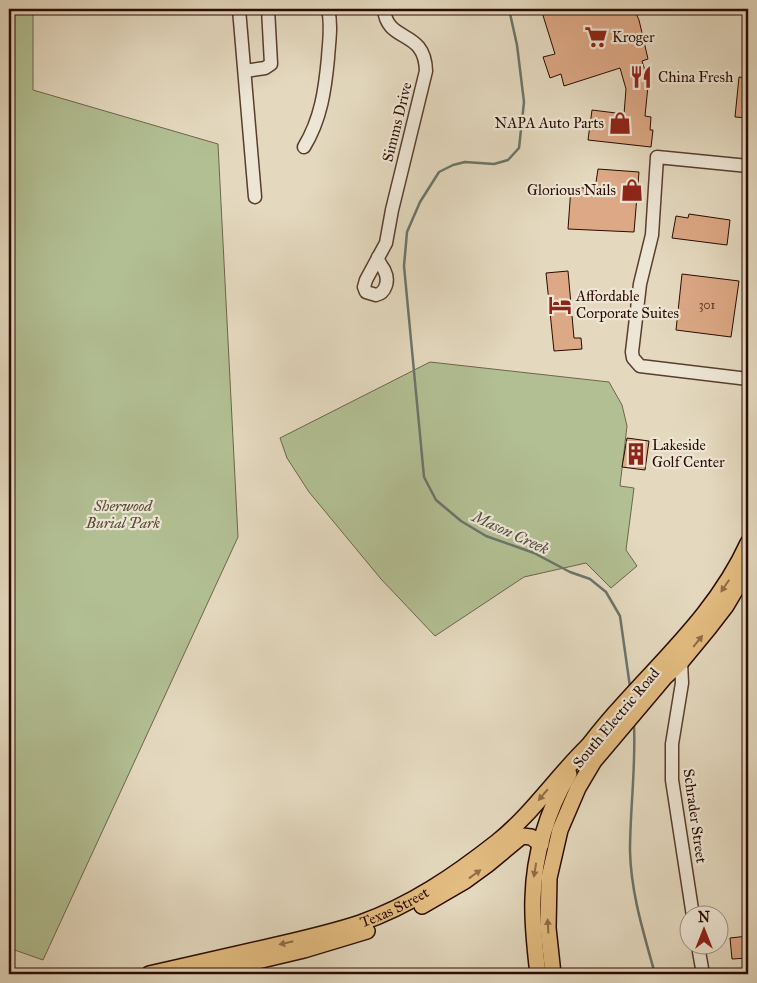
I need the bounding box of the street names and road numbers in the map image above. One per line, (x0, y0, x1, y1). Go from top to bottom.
street label: Simms Drive (378, 80, 416, 164)
street label: South Electric Road (569, 664, 663, 772)
street label: Schrader Street (679, 768, 711, 865)
street label: Texas Street (358, 883, 433, 931)

